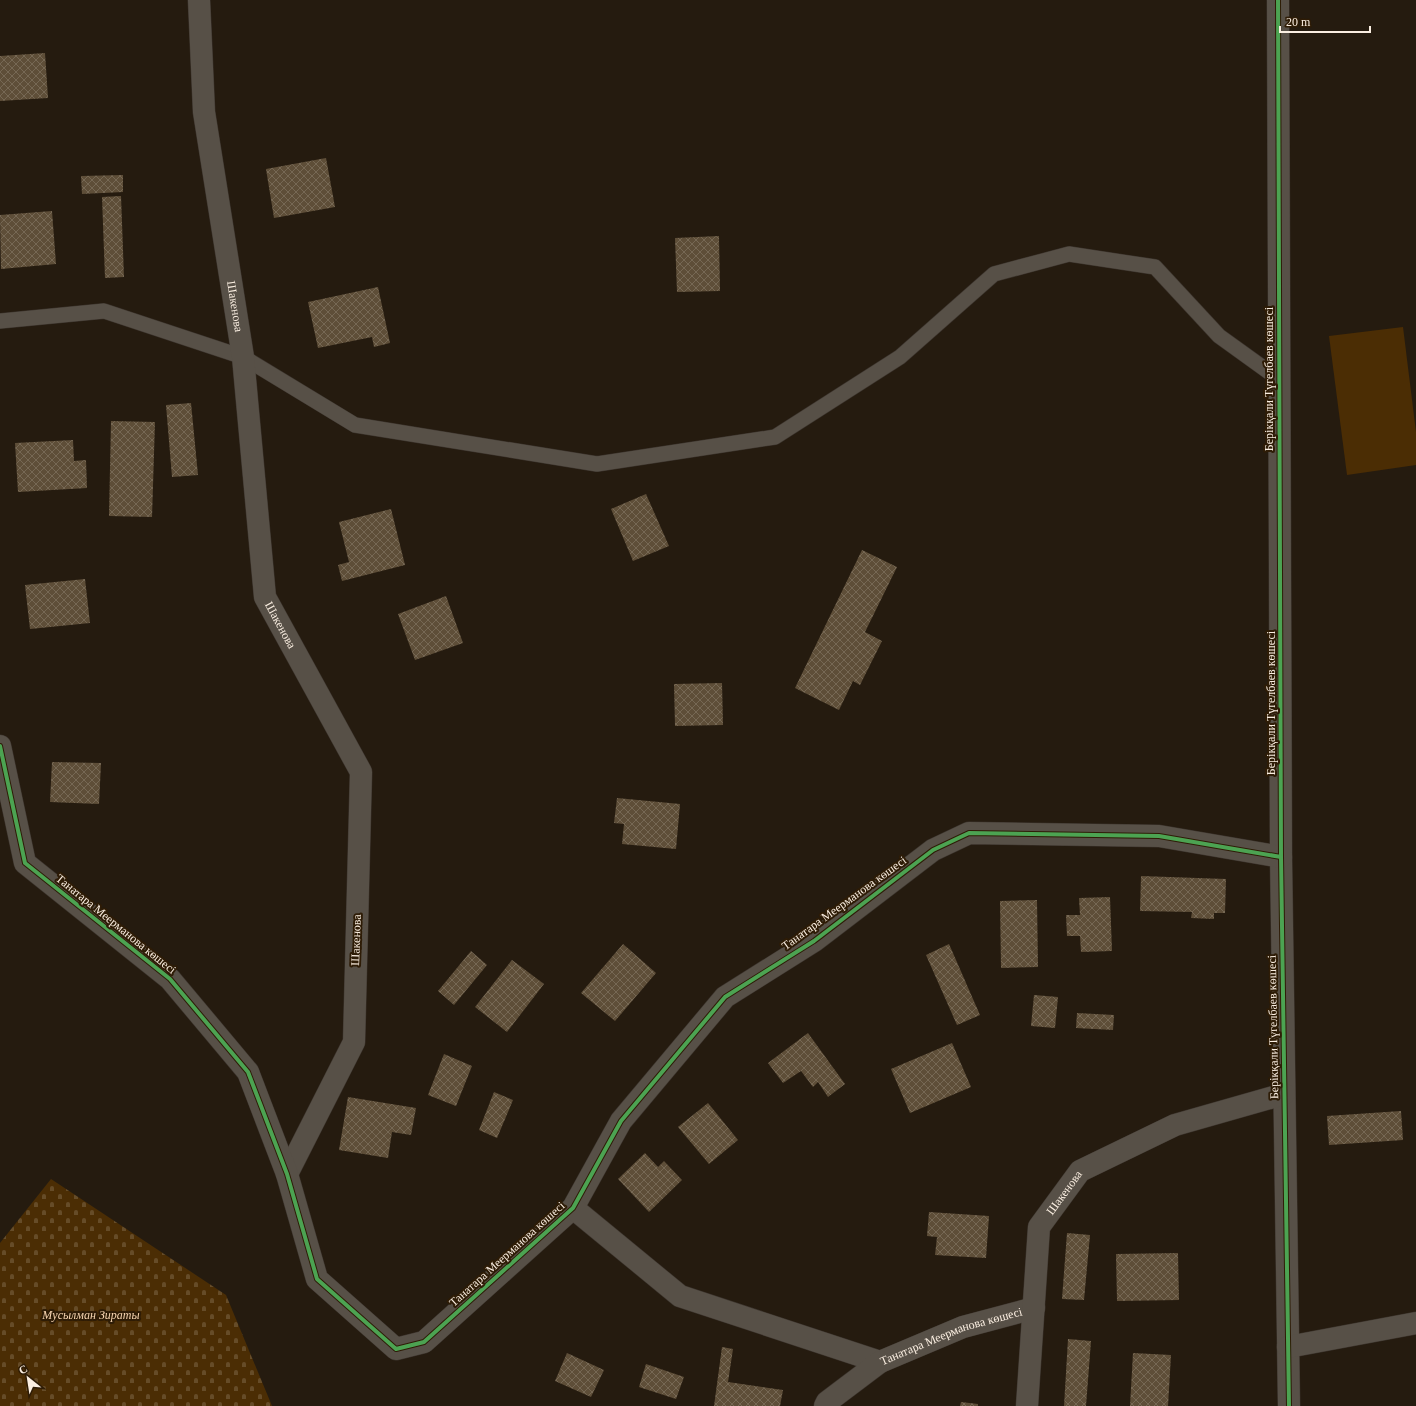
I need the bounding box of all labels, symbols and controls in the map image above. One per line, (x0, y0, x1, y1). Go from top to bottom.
scale bar (1280, 8, 1370, 34)
text: 20 m (1286, 15, 1311, 29)
street label: Шакенова (224, 280, 246, 334)
street label: Берікқали Түгелбаев көшесі (1262, 306, 1276, 451)
street label: Шакенова (262, 599, 299, 651)
street label: Берікқали Түгелбаев көшесі (1264, 630, 1278, 775)
street label: Танатара Меерманова көшесі (779, 853, 909, 953)
street label: Танатара Меерманова көшесі (53, 871, 179, 977)
street label: Шакенова (348, 913, 364, 966)
street label: Берікқали Түгелбаев көшесі (1265, 954, 1281, 1099)
street label: Шакенова (1043, 1167, 1085, 1218)
street label: Танатара Меерманова көшесі (446, 1198, 568, 1309)
street label: Танатара Меерманова көшесі (878, 1304, 1024, 1368)
park label: Мусылман Зираты (41, 1308, 140, 1322)
north arrow (8, 1358, 48, 1398)
text: С (17, 1362, 29, 1377)

